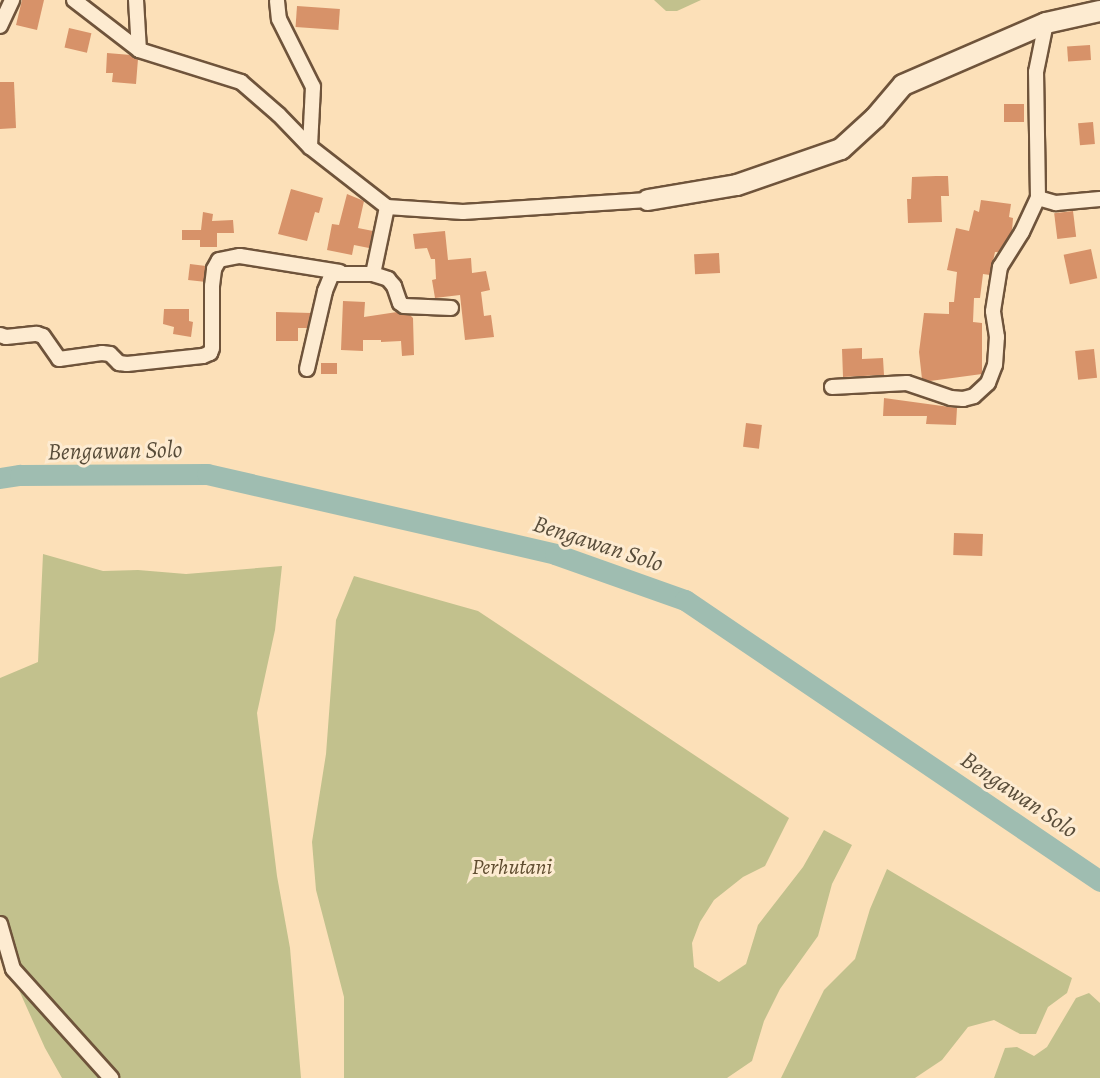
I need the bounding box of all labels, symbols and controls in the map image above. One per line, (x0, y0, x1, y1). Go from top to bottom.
water label: Bengawan Solo (47, 435, 183, 467)
water label: Bengawan Solo (529, 509, 667, 579)
water label: Bengawan Solo (955, 745, 1083, 845)
park label: Perhutani (472, 855, 552, 881)

